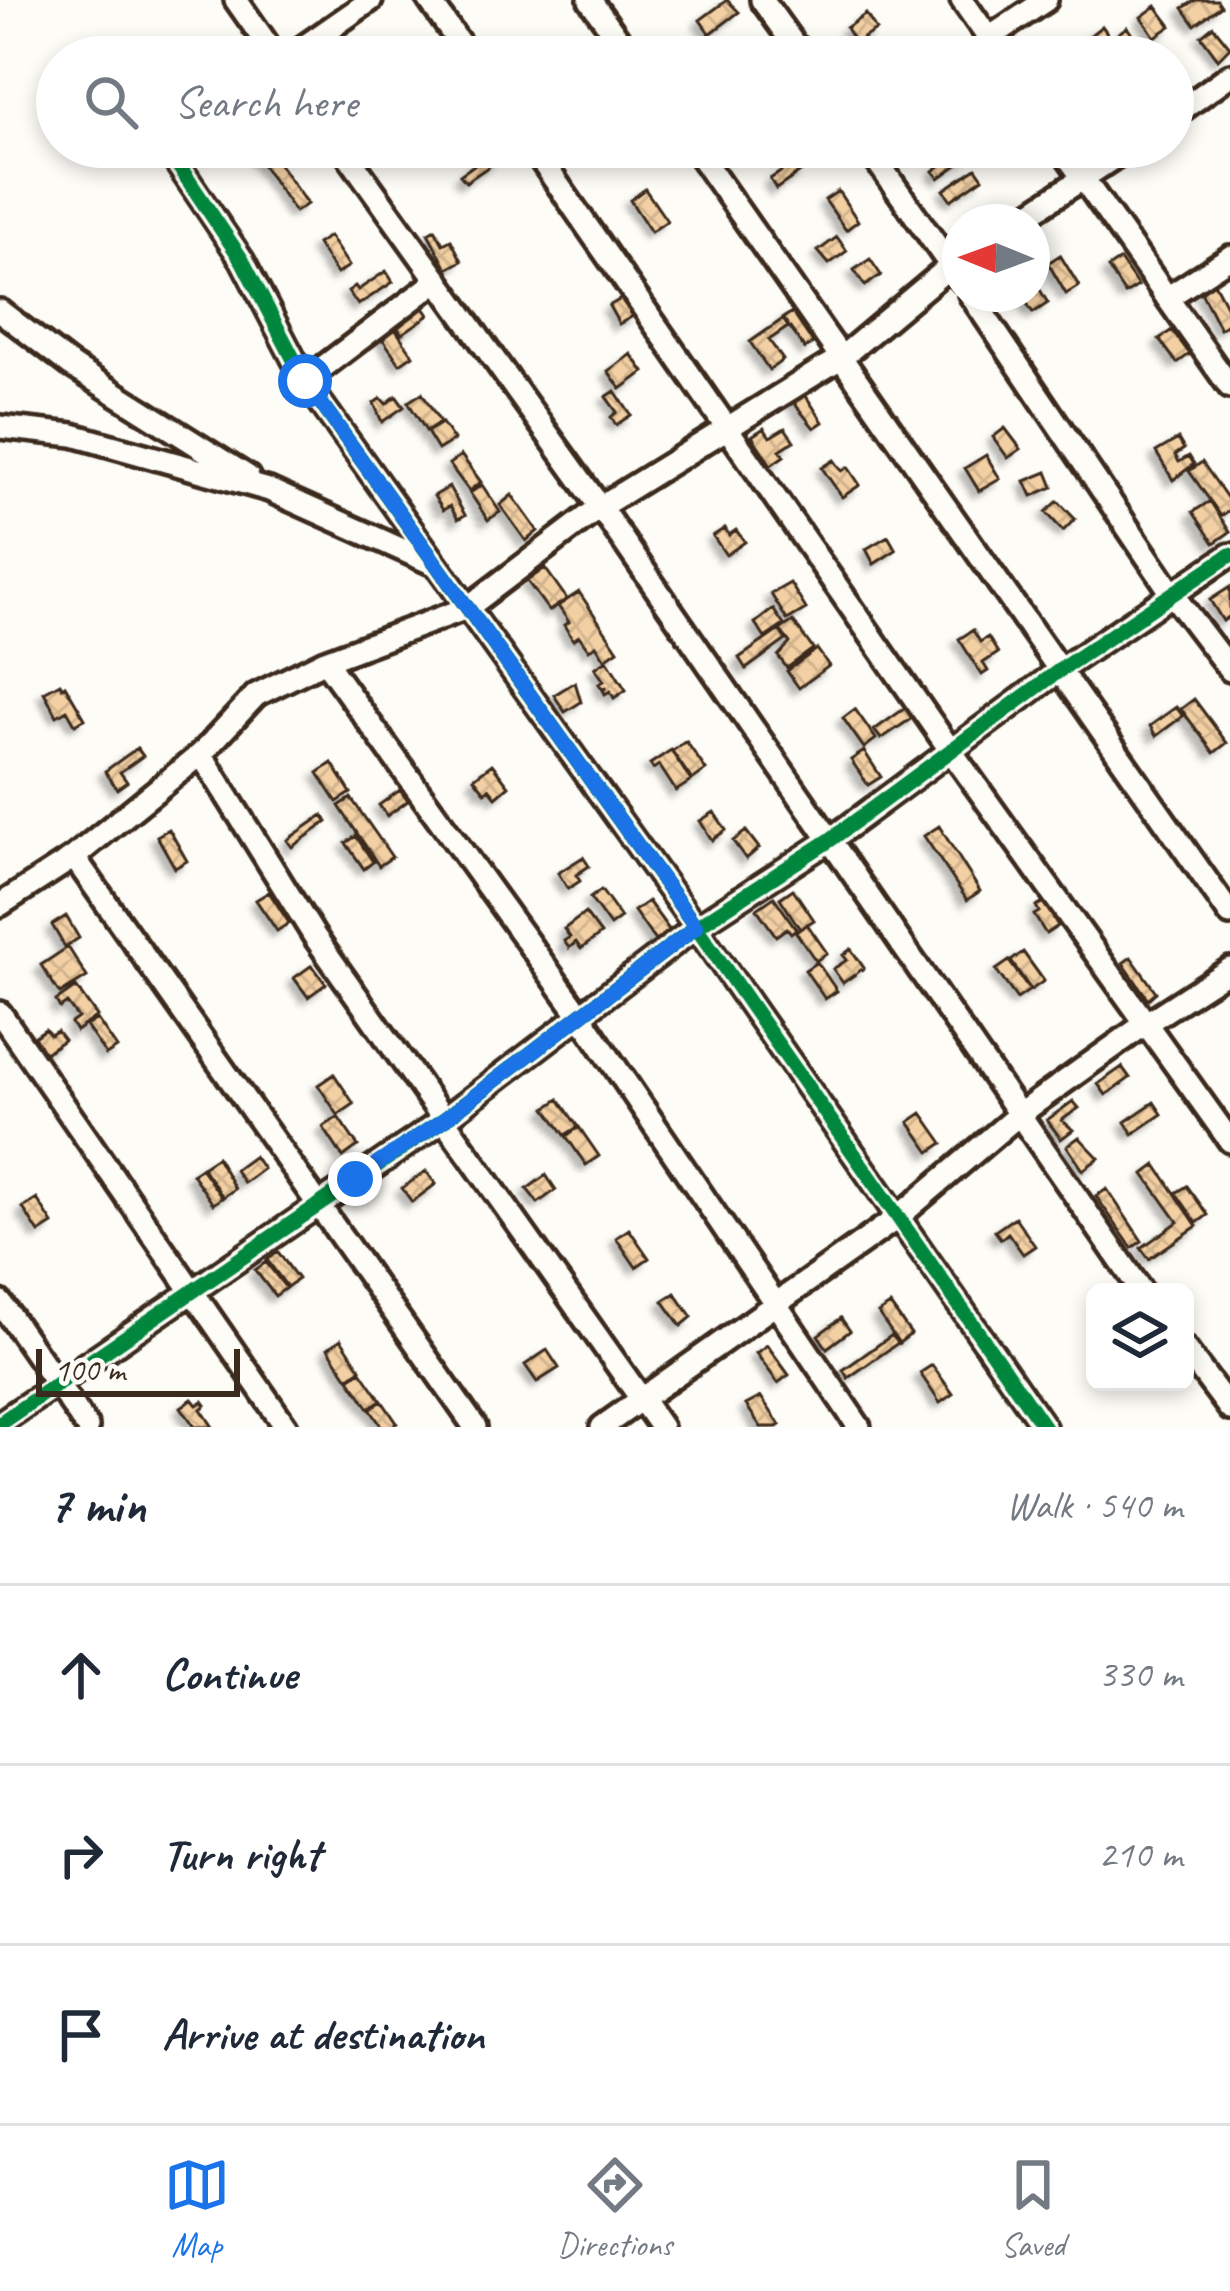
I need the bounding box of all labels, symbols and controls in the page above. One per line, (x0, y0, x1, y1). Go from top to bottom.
search box (36, 36, 1194, 168)
icon: search (78, 69, 144, 135)
text: Search here (174, 74, 357, 131)
north arrow (942, 204, 1050, 312)
route start (278, 354, 332, 408)
route end (328, 1152, 382, 1206)
map controls (1086, 1283, 1194, 1391)
button: layers (1086, 1283, 1194, 1391)
scale bar (36, 1343, 240, 1396)
text: 100 m (54, 1349, 125, 1391)
text: 7 min (48, 1473, 146, 1537)
text: Walk · 540 m (1006, 1481, 1182, 1530)
icon: ahead (48, 1642, 114, 1708)
text: Continue (162, 1646, 296, 1703)
text: 330 m (1098, 1650, 1182, 1699)
icon: right (48, 1822, 114, 1888)
text: Turn right (162, 1826, 320, 1883)
text: 210 m (1098, 1830, 1182, 1879)
icon: arrive (48, 2002, 114, 2068)
text: Arrive at destination (162, 2006, 484, 2063)
tab: Map (164, 2152, 230, 2266)
tab: Directions (558, 2152, 672, 2266)
tab: Saved (1000, 2152, 1066, 2266)

